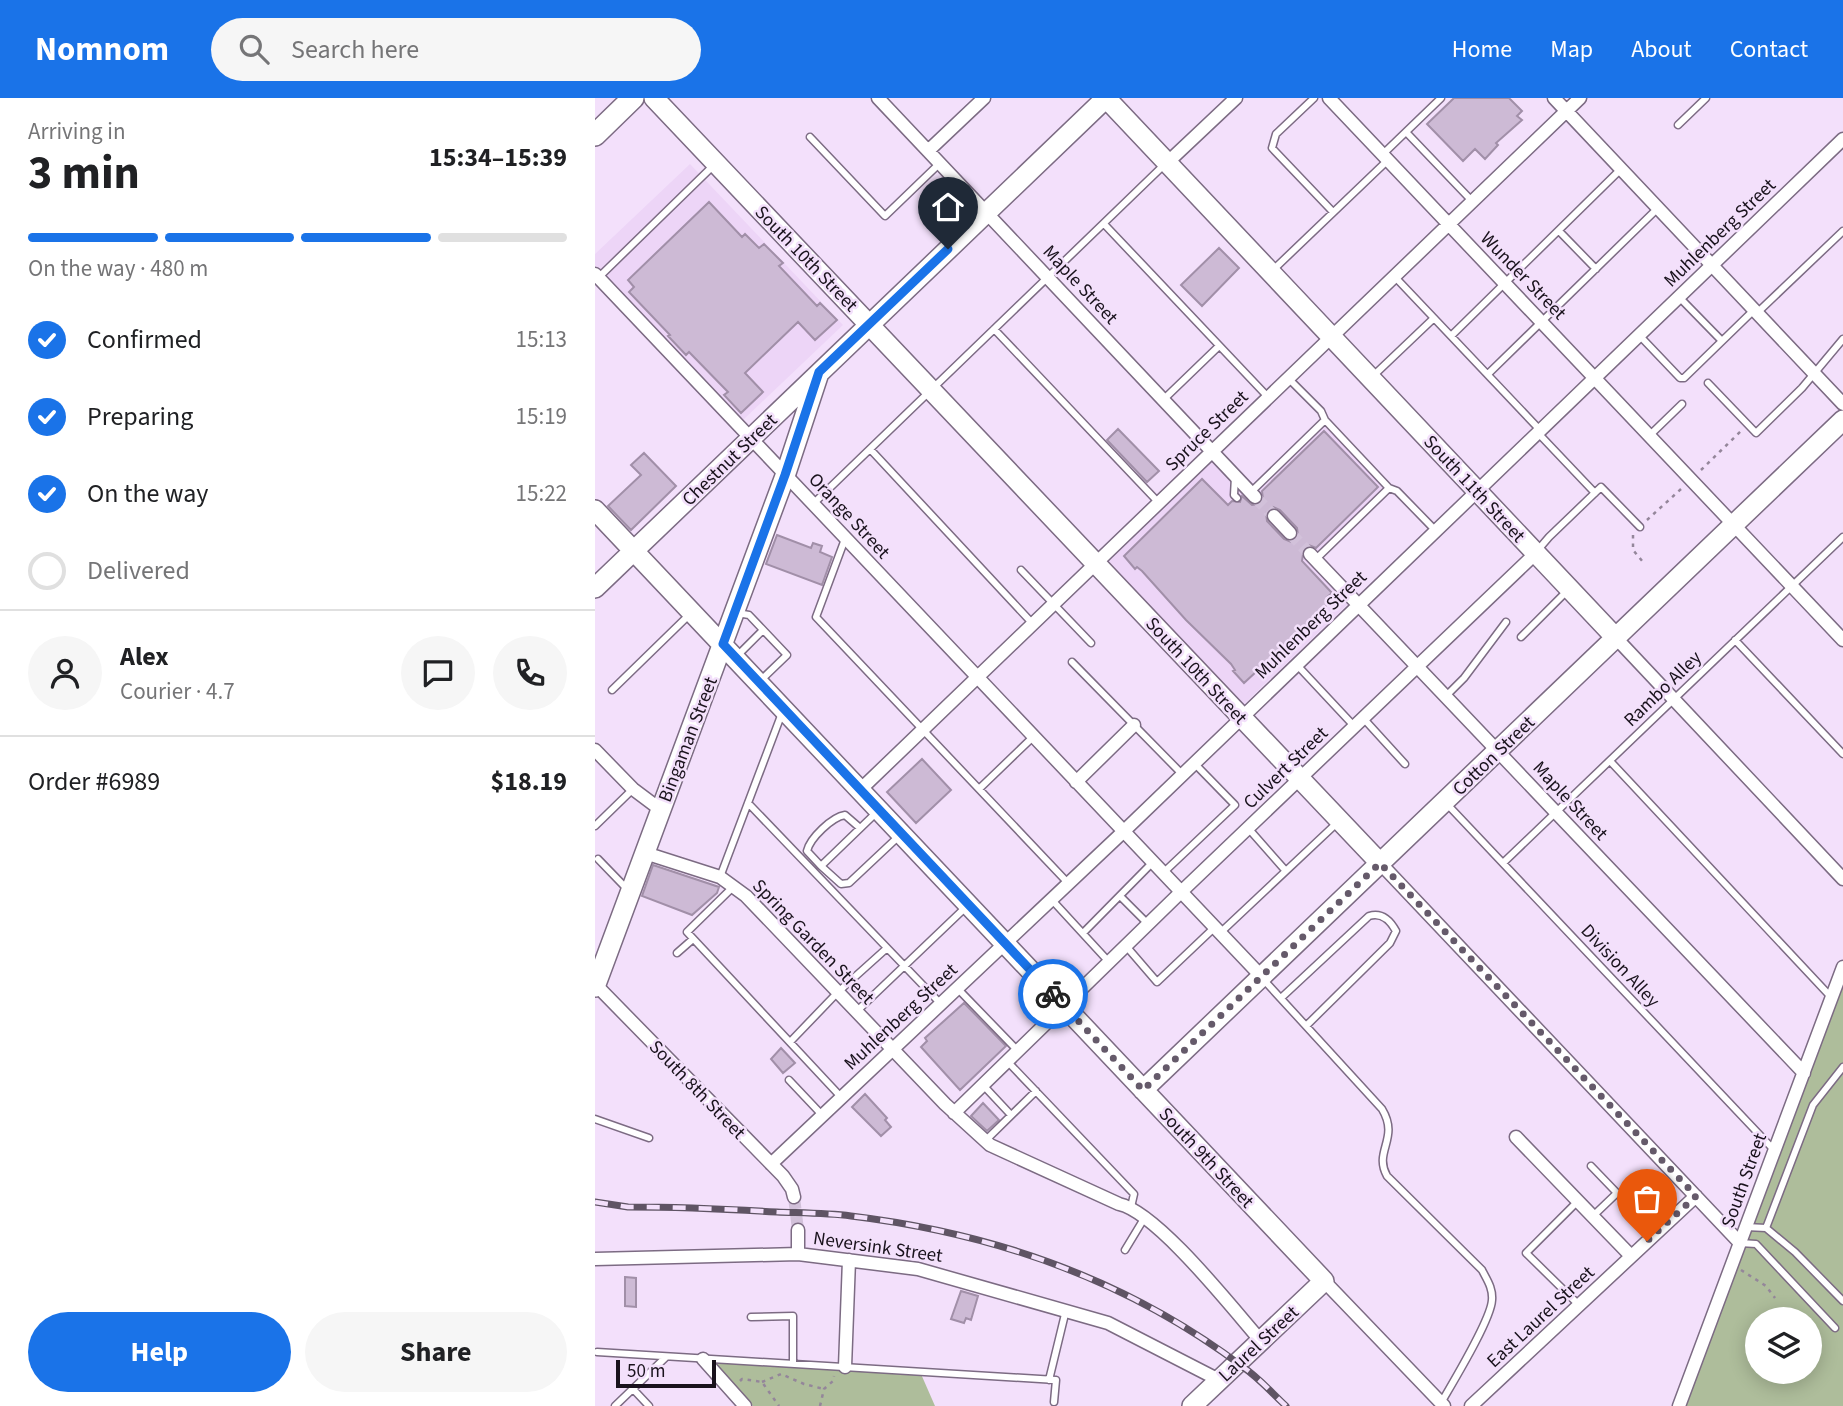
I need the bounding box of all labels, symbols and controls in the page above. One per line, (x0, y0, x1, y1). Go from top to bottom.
search box (211, 18, 701, 81)
text: Nomnom (35, 26, 169, 73)
icon: search (235, 30, 273, 68)
text: Search here (291, 31, 419, 68)
text: Home (1452, 32, 1512, 67)
text: Map (1550, 32, 1593, 67)
text: About (1631, 32, 1692, 67)
text: Contact (1730, 32, 1808, 67)
text: Arriving in (28, 115, 126, 148)
text: 15:34–15:39 (429, 139, 567, 176)
text: 3 min (28, 141, 140, 206)
street label: Muhlenberg Street (1658, 172, 1783, 294)
pin (918, 177, 978, 249)
icon: home (929, 188, 967, 226)
street label: South 10th Street (748, 200, 864, 319)
street label: Wunder Street (1474, 226, 1572, 327)
street label: Maple Street (1036, 239, 1124, 331)
text: On the way · 480 m (28, 252, 208, 285)
icon: check (28, 321, 66, 359)
text: Confirmed (87, 321, 202, 358)
text: 15:13 (516, 323, 567, 356)
street label: Spruce Street (1159, 384, 1255, 478)
icon: check (28, 398, 66, 436)
text: Preparing (87, 398, 193, 435)
text: 15:19 (516, 400, 567, 433)
street label: Chestnut Street (676, 407, 784, 513)
street label: South 11th Street (1417, 429, 1531, 549)
street label: Orange Street (802, 467, 896, 565)
icon: check (28, 475, 66, 513)
text: On the way (87, 475, 208, 512)
text: 15:22 (516, 477, 567, 510)
text: Delivered (87, 552, 190, 589)
street label: Muhlenberg Street (1249, 564, 1374, 686)
street label: South 10th Street (1139, 611, 1253, 731)
button: person (28, 636, 102, 710)
button: chat (401, 636, 475, 710)
button: phone (493, 636, 567, 710)
text: Alex (120, 638, 169, 675)
street label: Rambo Alley (1618, 645, 1708, 733)
street label: Bingaman Street (652, 672, 725, 806)
text: Courier · 4.7 (120, 675, 235, 708)
street label: Cotton Street (1447, 709, 1542, 802)
street label: Culvert Street (1238, 720, 1335, 815)
street label: Maple Street (1526, 755, 1614, 847)
text: Order #6989 (28, 763, 160, 800)
text: $18.19 (491, 763, 567, 800)
street label: Spring Garden Street (746, 873, 880, 1011)
street label: Division Alley (1574, 918, 1666, 1014)
street label: Muhlenberg Street (838, 957, 964, 1077)
courier (1018, 959, 1088, 1029)
icon: bike (1034, 975, 1072, 1013)
street label: South 8th Street (642, 1034, 752, 1146)
street label: South 9th Street (1152, 1102, 1260, 1215)
street label: South Street (1715, 1129, 1774, 1232)
pin (1617, 1169, 1677, 1241)
icon: bag (1628, 1180, 1666, 1218)
street label: Neversink Street (811, 1225, 945, 1270)
street label: East Laurel Street (1481, 1260, 1601, 1374)
street label: Laurel Street (1213, 1299, 1306, 1388)
map controls (1745, 1307, 1822, 1384)
button: layers (1745, 1307, 1822, 1384)
button: Help (28, 1312, 291, 1392)
button: Share (305, 1312, 567, 1392)
scale bar (616, 1357, 716, 1389)
text: 50 m (627, 1358, 665, 1385)

